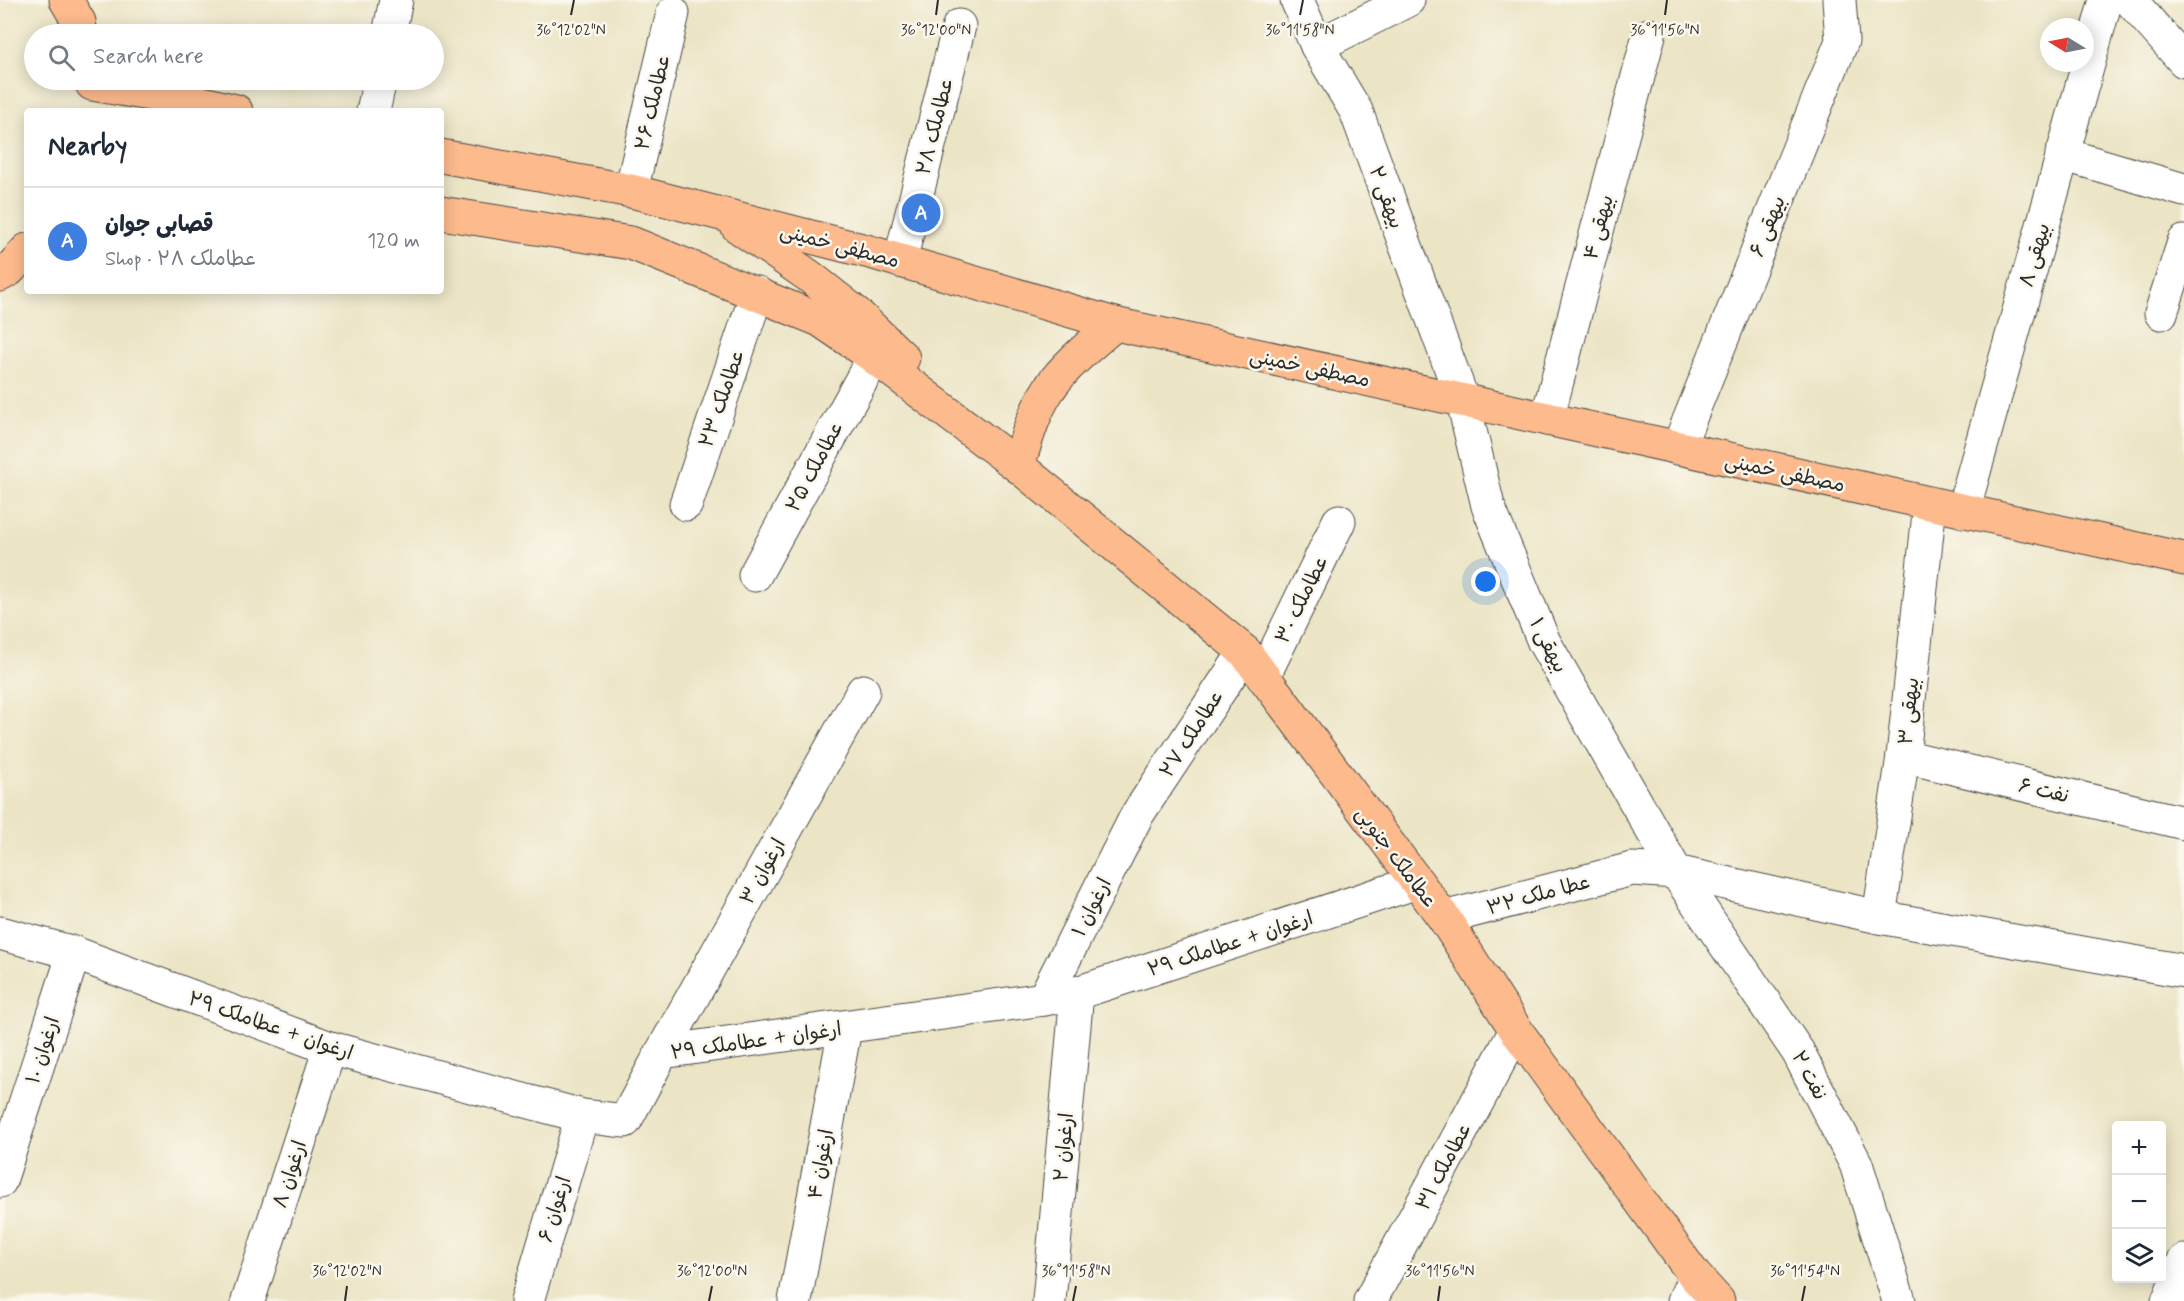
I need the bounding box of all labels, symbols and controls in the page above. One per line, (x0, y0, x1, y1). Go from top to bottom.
north arrow (2040, 18, 2094, 72)
text: 36°12'02"N (536, 21, 606, 41)
text: 36°12'00"N (901, 21, 971, 41)
text: 36°11'58"N (1265, 21, 1335, 41)
text: 36°11'56"N (1630, 21, 1700, 41)
search box (24, 24, 444, 90)
icon: search (45, 41, 78, 74)
text: Search here (93, 43, 204, 71)
street label: عطاملک ۲۶ (629, 52, 678, 153)
street label: عطاملک ۲۸ (910, 75, 961, 178)
text: Nearby (48, 130, 127, 164)
street label: بیهقی ۲ (1362, 162, 1409, 233)
pin: A (902, 190, 940, 236)
street label: بیهقی ۴ (1578, 192, 1621, 263)
street label: بیهقی ۶ (1744, 192, 1793, 261)
text: قصابی جوان (105, 211, 214, 239)
street label: مصطفی خمینی (777, 218, 902, 275)
street label: بیهقی ۸ (2013, 220, 2057, 291)
text: A (61, 228, 74, 255)
text: 120 m (367, 228, 420, 255)
text: Shop · عطاملک ۲۸ (105, 246, 257, 273)
street label: مصطفی خمینی (1247, 343, 1372, 394)
street label: عطاملک ۲۳ (693, 346, 752, 451)
street label: عطاملک ۲۵ (780, 416, 851, 517)
street label: مصطفی خمینی (1722, 448, 1847, 499)
street label: عطاملک ۳۰ (1269, 551, 1335, 648)
your location (1471, 567, 1500, 596)
street label: بیهقی ۱ (1522, 613, 1573, 678)
street label: بیهقی ۳ (1893, 676, 1926, 746)
street label: عطاملک ۲۷ (1154, 685, 1231, 783)
street label: نفت ۶ (2016, 773, 2072, 810)
street label: عطاملک جنوبی (1349, 801, 1443, 914)
street label: ارغوان ۳ (734, 834, 793, 910)
street label: عطا ملک ۳۲ (1484, 869, 1593, 922)
street label: ارغوان ۱ (1066, 874, 1119, 942)
street label: ارغوان + عطاملک ۲۹ (1144, 905, 1317, 984)
street label: ارغوان + عطاملک ۲۹ (184, 986, 357, 1067)
street label: ارغوان ۱۰ (20, 1013, 67, 1088)
street label: ارغوان + عطاملک ۲۹ (669, 1016, 844, 1067)
street label: نفت ۲ (1784, 1046, 1833, 1105)
street label: ارغوان ۲ (1048, 1112, 1081, 1183)
street label: عطاملک ۳۱ (1410, 1118, 1479, 1215)
map controls (2112, 1121, 2166, 1283)
button: + (2112, 1121, 2166, 1175)
street label: ارغوان ۴ (802, 1127, 841, 1201)
street label: ارغوان ۸ (267, 1137, 314, 1212)
street label: ارغوان ۶ (533, 1173, 578, 1246)
button: − (2112, 1175, 2166, 1229)
button: layers (2112, 1229, 2166, 1283)
text: 36°12'02"N (312, 1262, 382, 1282)
text: 36°12'00"N (677, 1262, 747, 1282)
text: 36°11'58"N (1041, 1262, 1111, 1282)
text: 36°11'56"N (1405, 1262, 1475, 1282)
text: 36°11'54"N (1770, 1262, 1840, 1282)

